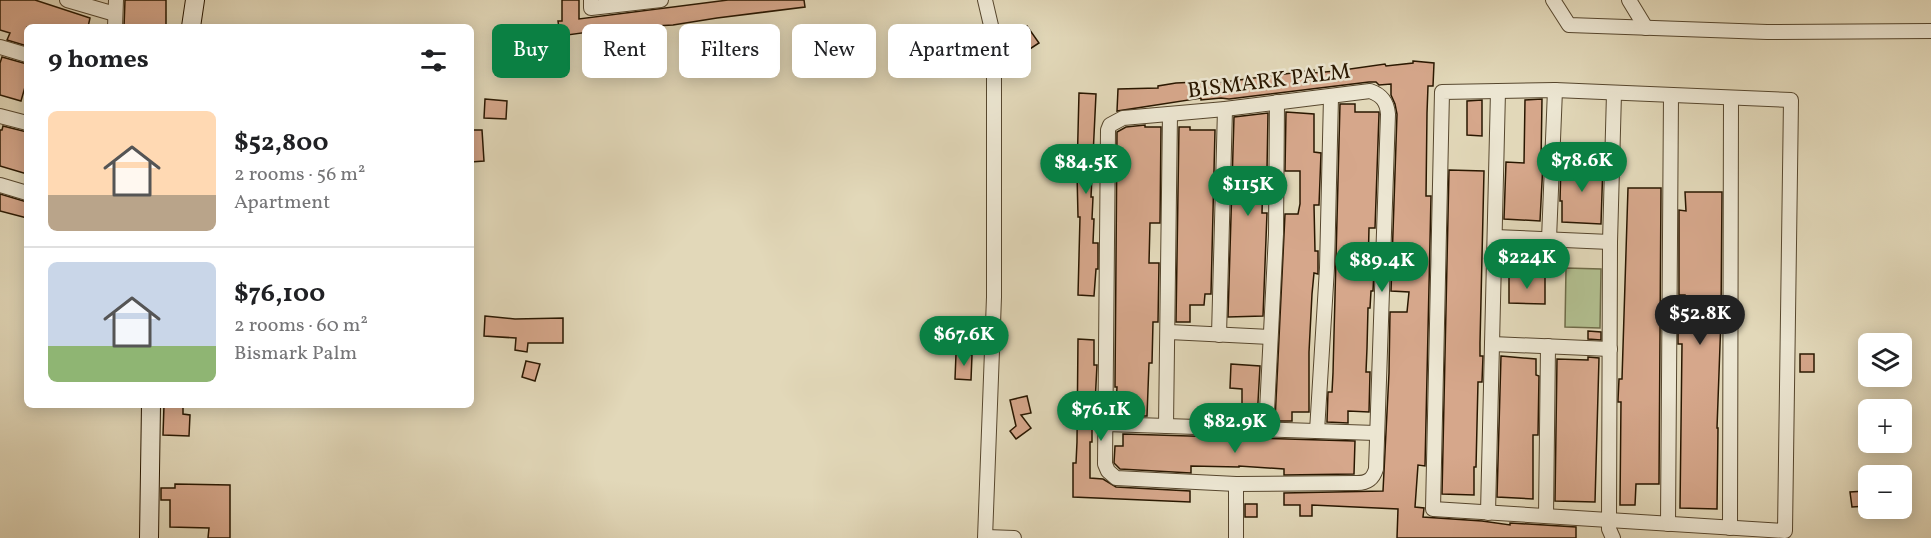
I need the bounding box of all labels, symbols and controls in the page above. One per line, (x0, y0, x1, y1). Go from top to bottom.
chip: Buy (492, 24, 570, 78)
chip: Rent (582, 24, 667, 78)
chip: Filters (679, 24, 780, 78)
chip: New (792, 24, 876, 78)
chip: Apartment (888, 24, 1031, 78)
text: 9 homes (48, 42, 149, 78)
icon: filters (417, 44, 450, 77)
street label: BISMARK PALM (1186, 57, 1352, 107)
text: $52,800 (234, 125, 329, 161)
icon: home (96, 135, 168, 207)
pin: $78.6K (1533, 142, 1631, 193)
pin: $84.5K (1037, 144, 1135, 195)
text: $78.6K (1551, 147, 1613, 175)
text: $84.5K (1054, 149, 1118, 177)
text: 2 rooms · 56 m² (234, 161, 365, 189)
pin: $115K (1206, 166, 1290, 217)
text: $115K (1222, 171, 1274, 199)
text: Apartment (234, 189, 330, 217)
pin: $224K (1485, 239, 1569, 290)
pin: $89.4K (1333, 242, 1431, 293)
text: $224K (1498, 244, 1556, 272)
text: $89.4K (1349, 247, 1415, 275)
text: $76,100 (234, 276, 325, 312)
icon: home (96, 286, 168, 358)
pin: $52.8K (1651, 295, 1749, 346)
text: $52.8K (1669, 300, 1731, 328)
text: 2 rooms · 60 m² (234, 312, 368, 340)
pin: $67.6K (915, 316, 1013, 367)
text: $67.6K (934, 321, 994, 349)
map controls (1858, 333, 1912, 519)
button: layers (1858, 333, 1912, 387)
text: Bismark Palm (234, 340, 357, 368)
pin: $76.1K (1052, 391, 1150, 442)
text: $76.1K (1071, 396, 1131, 424)
button: + (1858, 399, 1912, 453)
pin: $82.9K (1186, 403, 1284, 454)
text: $82.9K (1203, 408, 1267, 436)
button: − (1858, 465, 1912, 519)

